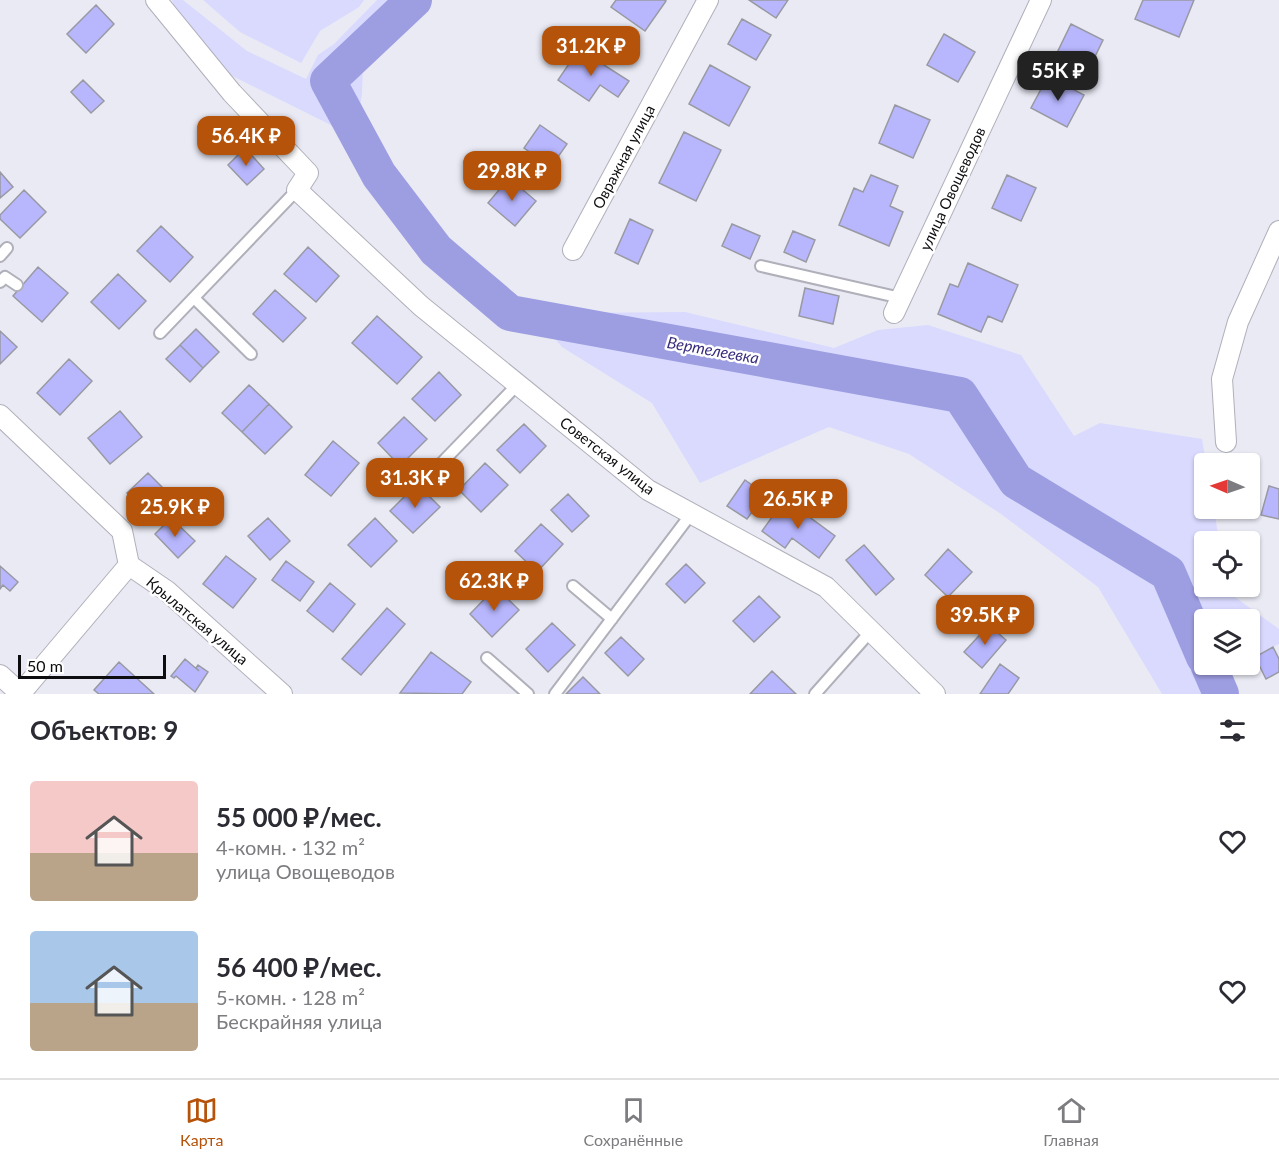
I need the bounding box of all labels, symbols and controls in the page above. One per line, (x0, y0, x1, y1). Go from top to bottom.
pin: 31.2K ₽ (536, 26, 646, 77)
text: 31.2K ₽ (556, 33, 626, 57)
pin: 55K ₽ (1016, 51, 1100, 102)
text: 55K ₽ (1031, 58, 1085, 82)
street label: Овражная улица (588, 101, 658, 212)
pin: 56.4K ₽ (191, 116, 301, 167)
text: 56.4K ₽ (211, 123, 281, 147)
street label: улица Овощеводов (916, 124, 989, 253)
pin: 29.8K ₽ (457, 151, 567, 202)
text: 29.8K ₽ (477, 158, 547, 182)
water label: Вертелеевка (666, 332, 760, 367)
street label: Советская улица (557, 413, 659, 498)
north arrow (1194, 453, 1260, 519)
map controls (1194, 453, 1260, 675)
pin: 31.3K ₽ (360, 458, 470, 509)
text: 31.3K ₽ (380, 465, 450, 489)
pin: 26.5K ₽ (743, 479, 853, 530)
text: 26.5K ₽ (763, 486, 833, 510)
pin: 25.9K ₽ (120, 487, 230, 538)
text: 25.9K ₽ (140, 494, 210, 518)
button: locate (1194, 531, 1260, 597)
pin: 62.3K ₽ (439, 561, 549, 612)
text: 62.3K ₽ (459, 568, 529, 592)
street label: Крылатская улица (143, 572, 252, 668)
pin: 39.5K ₽ (930, 595, 1040, 646)
text: 39.5K ₽ (950, 602, 1020, 626)
button: layers (1194, 609, 1260, 675)
scale bar (18, 652, 166, 680)
text: 50 m (27, 656, 63, 675)
text: Объектов: 9 (30, 714, 178, 746)
icon: filters (1216, 714, 1249, 747)
text: 55 000 ₽/мес. (216, 801, 382, 833)
icon: home (78, 805, 150, 877)
icon: heart (1216, 825, 1249, 858)
text: 4-комн. · 132 m² (216, 835, 365, 859)
text: улица Овощеводов (216, 859, 395, 883)
text: 56 400 ₽/мес. (216, 951, 382, 983)
icon: home (78, 955, 150, 1027)
icon: heart (1216, 975, 1249, 1008)
text: 5-комн. · 128 m² (216, 985, 365, 1009)
text: Бескрайняя улица (216, 1009, 382, 1033)
tab: Карта (180, 1094, 223, 1149)
tab: Сохранённые (584, 1094, 683, 1149)
tab: Главная (1043, 1094, 1099, 1149)

